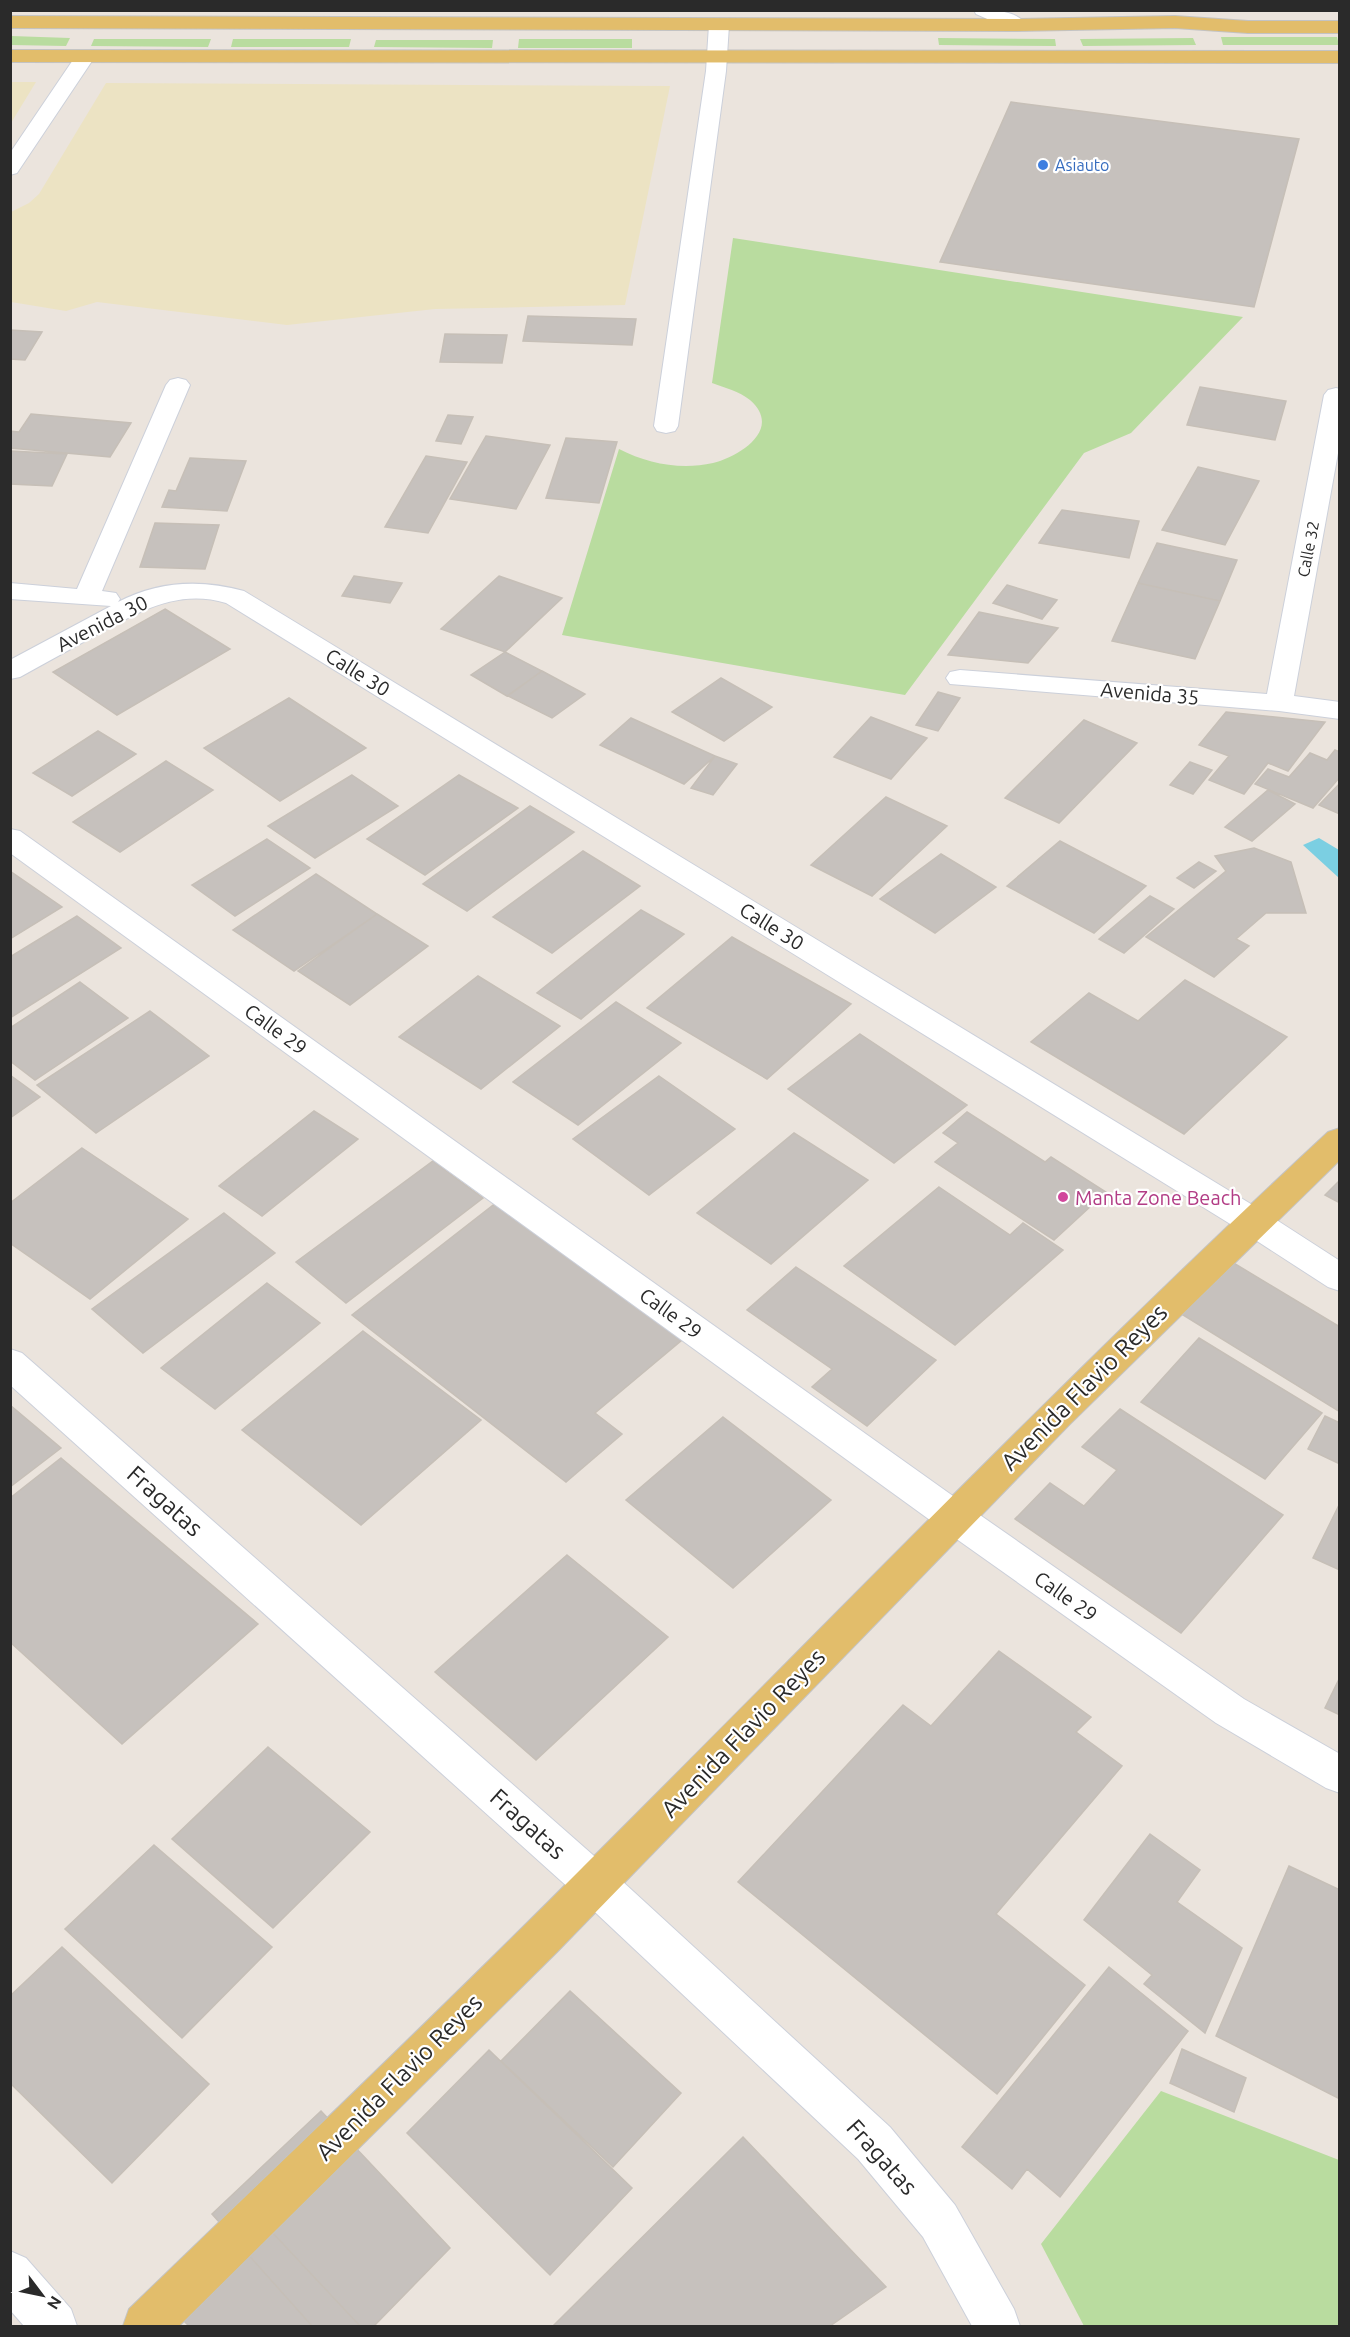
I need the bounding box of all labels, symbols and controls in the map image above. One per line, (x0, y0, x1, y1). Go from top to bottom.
place label: Asiauto (1055, 156, 1109, 174)
marker: Asiauto (1036, 158, 1050, 172)
street label: Calle 32 (1294, 519, 1322, 579)
street label: Avenida 30 (53, 590, 151, 656)
street label: Calle 30 (322, 643, 394, 701)
street label: Avenida 35 (1100, 677, 1200, 709)
street label: Calle 30 (736, 897, 808, 955)
street label: Calle 29 (240, 999, 312, 1059)
place label: Manta Zone Beach (1075, 1186, 1241, 1209)
marker: Manta Zone Beach (1056, 1190, 1070, 1204)
street label: Calle 29 (635, 1283, 707, 1343)
street label: Avenida Flavio Reyes (996, 1299, 1172, 1475)
street label: Fragatas (122, 1460, 208, 1542)
street label: Calle 29 (1030, 1566, 1102, 1626)
street label: Avenida Flavio Reyes (656, 1643, 830, 1823)
street label: Fragatas (485, 1783, 571, 1865)
street label: Avenida Flavio Reyes (311, 1989, 487, 2165)
street label: Fragatas (841, 2114, 923, 2200)
north arrow (12, 2265, 72, 2325)
text: N (44, 2293, 66, 2313)

